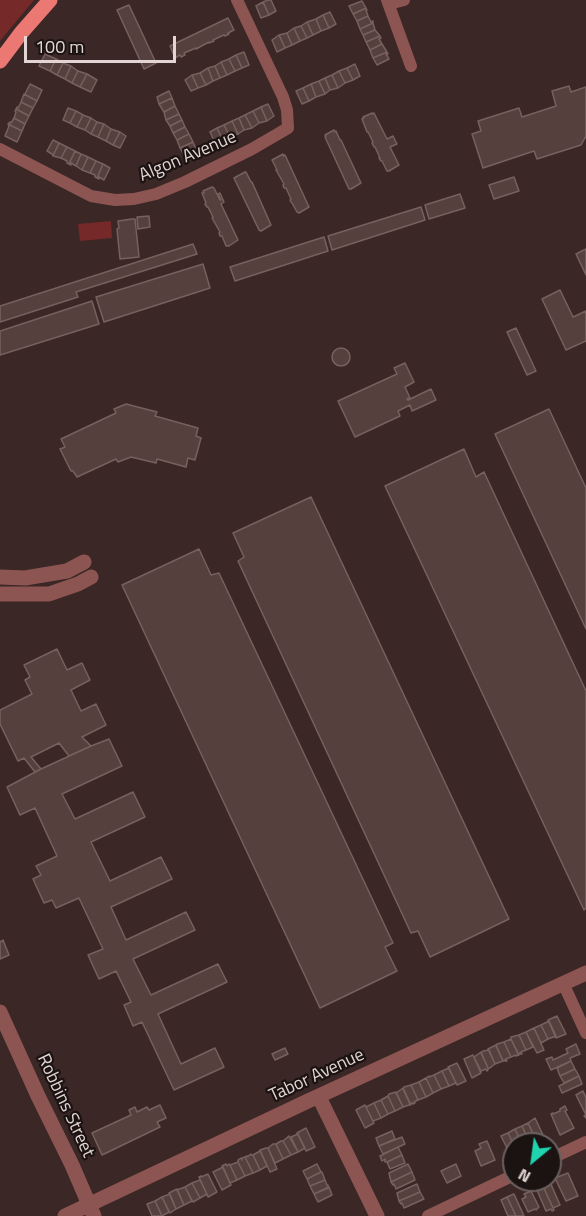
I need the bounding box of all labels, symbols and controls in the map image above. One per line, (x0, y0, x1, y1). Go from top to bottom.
scale bar (27, 24, 178, 62)
text: 100 m (35, 33, 84, 60)
street label: Algon Avenue (136, 127, 240, 187)
street label: Tabor Avenue (266, 1045, 368, 1107)
street label: Robbins Street (32, 1051, 98, 1161)
north arrow (502, 1132, 562, 1192)
text: N (514, 1163, 535, 1189)

